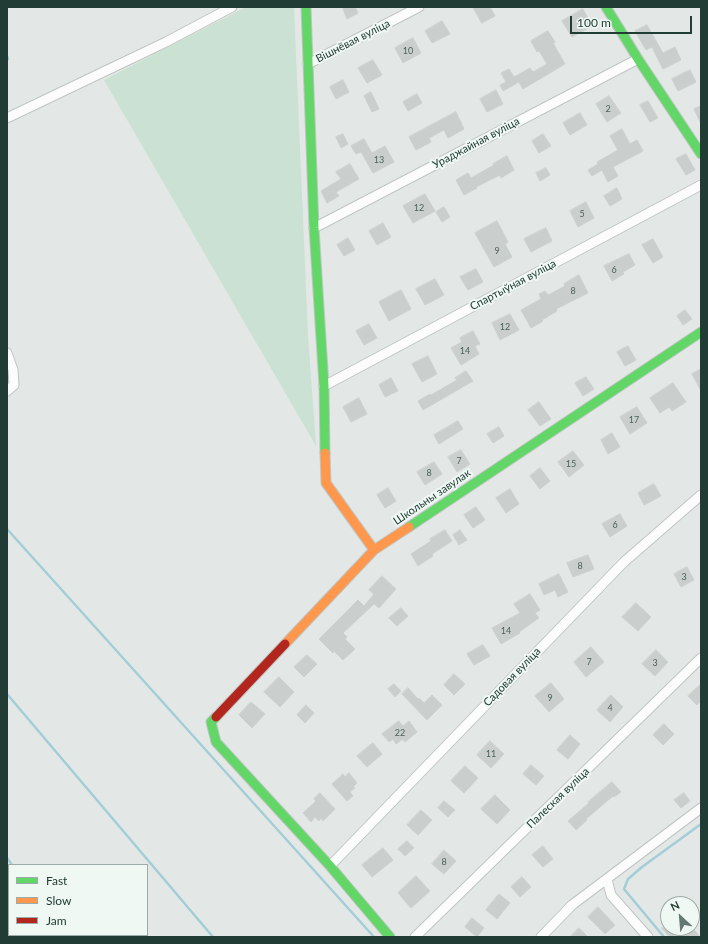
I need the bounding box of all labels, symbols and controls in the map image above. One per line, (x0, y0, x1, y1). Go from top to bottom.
scale bar (572, 8, 694, 34)
text: 100 m (577, 15, 611, 30)
street label: Вішнёвая вуліца (314, 17, 392, 65)
house number: 10 (403, 46, 413, 56)
house number: 2 (605, 104, 611, 114)
street label: Ураджайная вуліца (430, 114, 522, 172)
house number: 13 (374, 155, 384, 165)
house number: 12 (414, 203, 424, 213)
house number: 5 (579, 209, 585, 219)
house number: 9 (494, 246, 500, 256)
street label: Спартыўная вуліца (468, 257, 558, 313)
house number: 6 (611, 265, 617, 275)
house number: 8 (570, 286, 576, 296)
house number: 12 (500, 322, 510, 332)
house number: 14 (460, 346, 470, 356)
house number: 17 (629, 415, 639, 425)
house number: 7 (456, 456, 462, 466)
house number: 15 (566, 459, 576, 469)
street label: Школьны завулак (391, 466, 473, 528)
house number: 8 (426, 468, 432, 478)
house number: 6 (612, 520, 618, 530)
house number: 8 (577, 561, 583, 571)
house number: 3 (681, 572, 687, 582)
house number: 14 (501, 626, 511, 636)
street label: Садовая вуліца (481, 645, 543, 709)
house number: 7 (586, 657, 592, 667)
house number: 3 (652, 658, 658, 668)
house number: 9 (547, 693, 553, 703)
house number: 4 (607, 703, 613, 713)
house number: 22 (395, 728, 405, 738)
house number: 11 (486, 749, 496, 759)
street label: Палеская вуліца (524, 765, 592, 831)
house number: 8 (441, 857, 447, 867)
legend (8, 864, 148, 936)
text: Fast (46, 873, 67, 888)
text: Slow (46, 893, 71, 908)
north arrow (660, 896, 700, 936)
text: N (668, 898, 682, 913)
text: Jam (46, 913, 67, 928)

